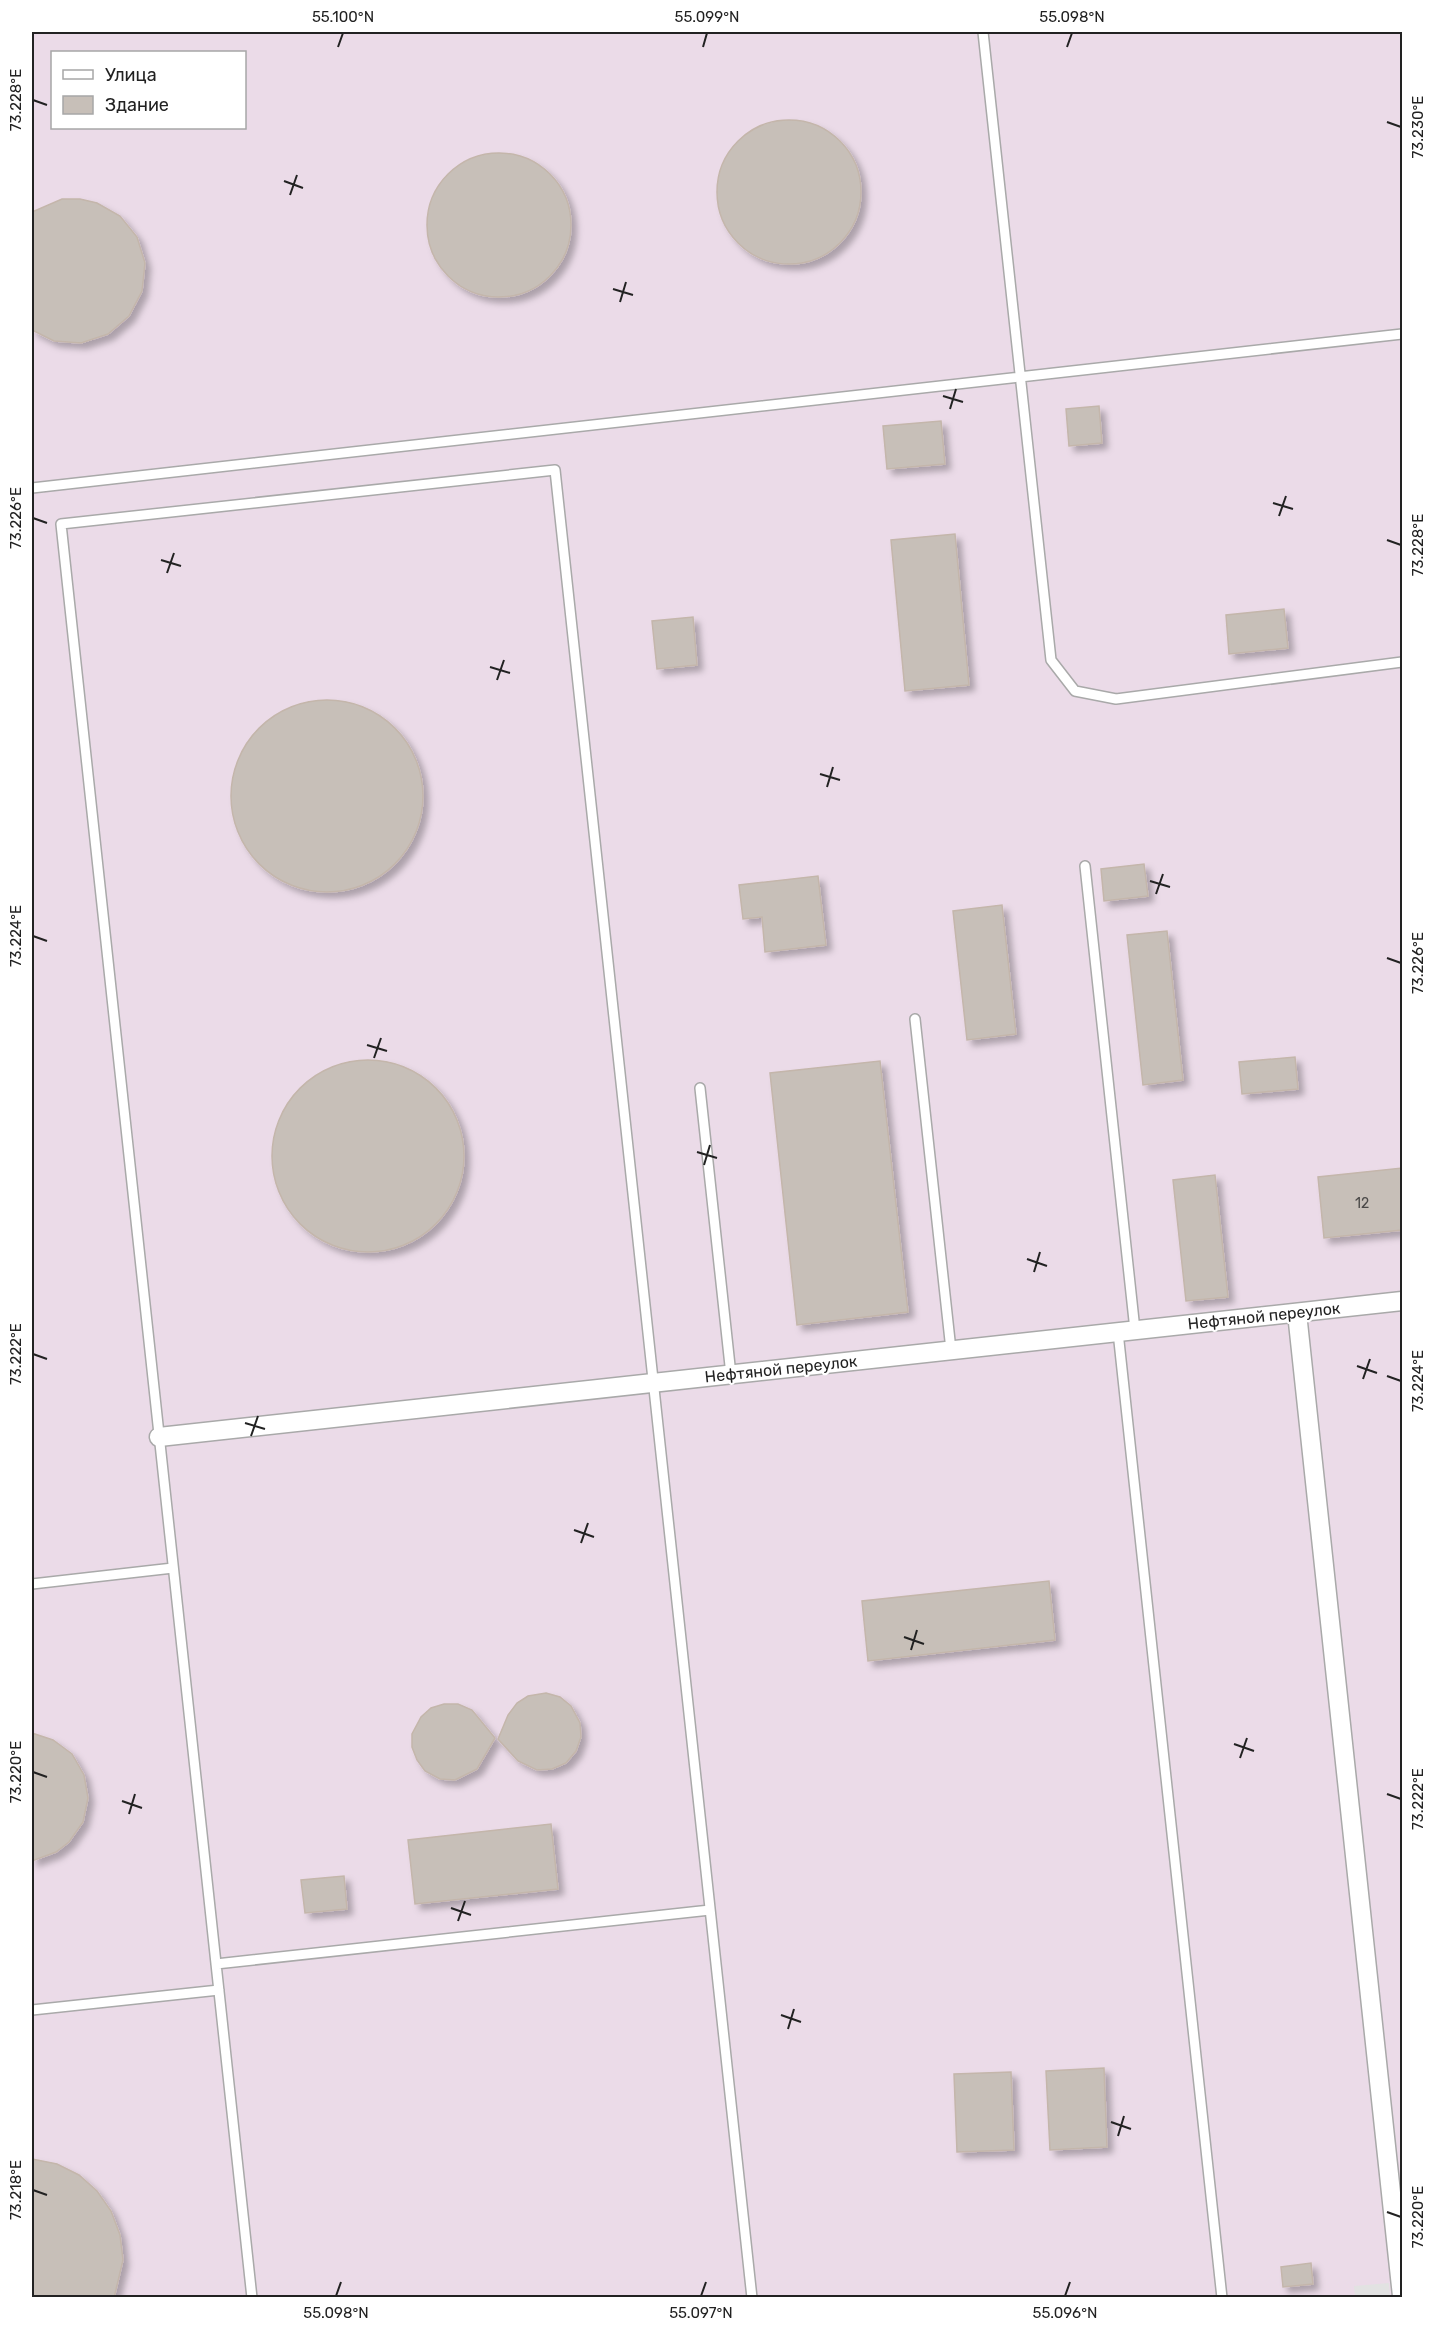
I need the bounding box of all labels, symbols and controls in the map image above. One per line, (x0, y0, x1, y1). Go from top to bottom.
text: 55.100°N (312, 8, 374, 26)
text: 55.099°N (675, 8, 739, 26)
text: 55.098°N (1039, 8, 1105, 26)
legend (51, 51, 246, 129)
text: Улица (105, 64, 157, 86)
text: 73.228°E (7, 69, 25, 131)
text: Здание (105, 94, 169, 116)
text: 73.230°E (1409, 96, 1427, 158)
text: 73.226°E (7, 487, 25, 549)
text: 73.228°E (1409, 514, 1427, 576)
text: 73.224°E (7, 905, 25, 967)
text: 73.226°E (1409, 932, 1427, 994)
house number: 12 (1355, 1195, 1369, 1212)
street label: Нефтяной переулок (1187, 1298, 1342, 1333)
text: 73.222°E (7, 1323, 25, 1385)
text: 73.224°E (1409, 1350, 1427, 1412)
street label: Нефтяной переулок (704, 1351, 859, 1386)
text: 73.220°E (7, 1741, 25, 1803)
text: 73.222°E (1409, 1768, 1427, 1830)
text: 73.218°E (7, 2160, 25, 2220)
text: 73.220°E (1409, 2186, 1427, 2248)
text: 55.098°N (303, 2304, 369, 2322)
text: 55.097°N (669, 2304, 733, 2322)
text: 55.096°N (1033, 2304, 1097, 2322)

